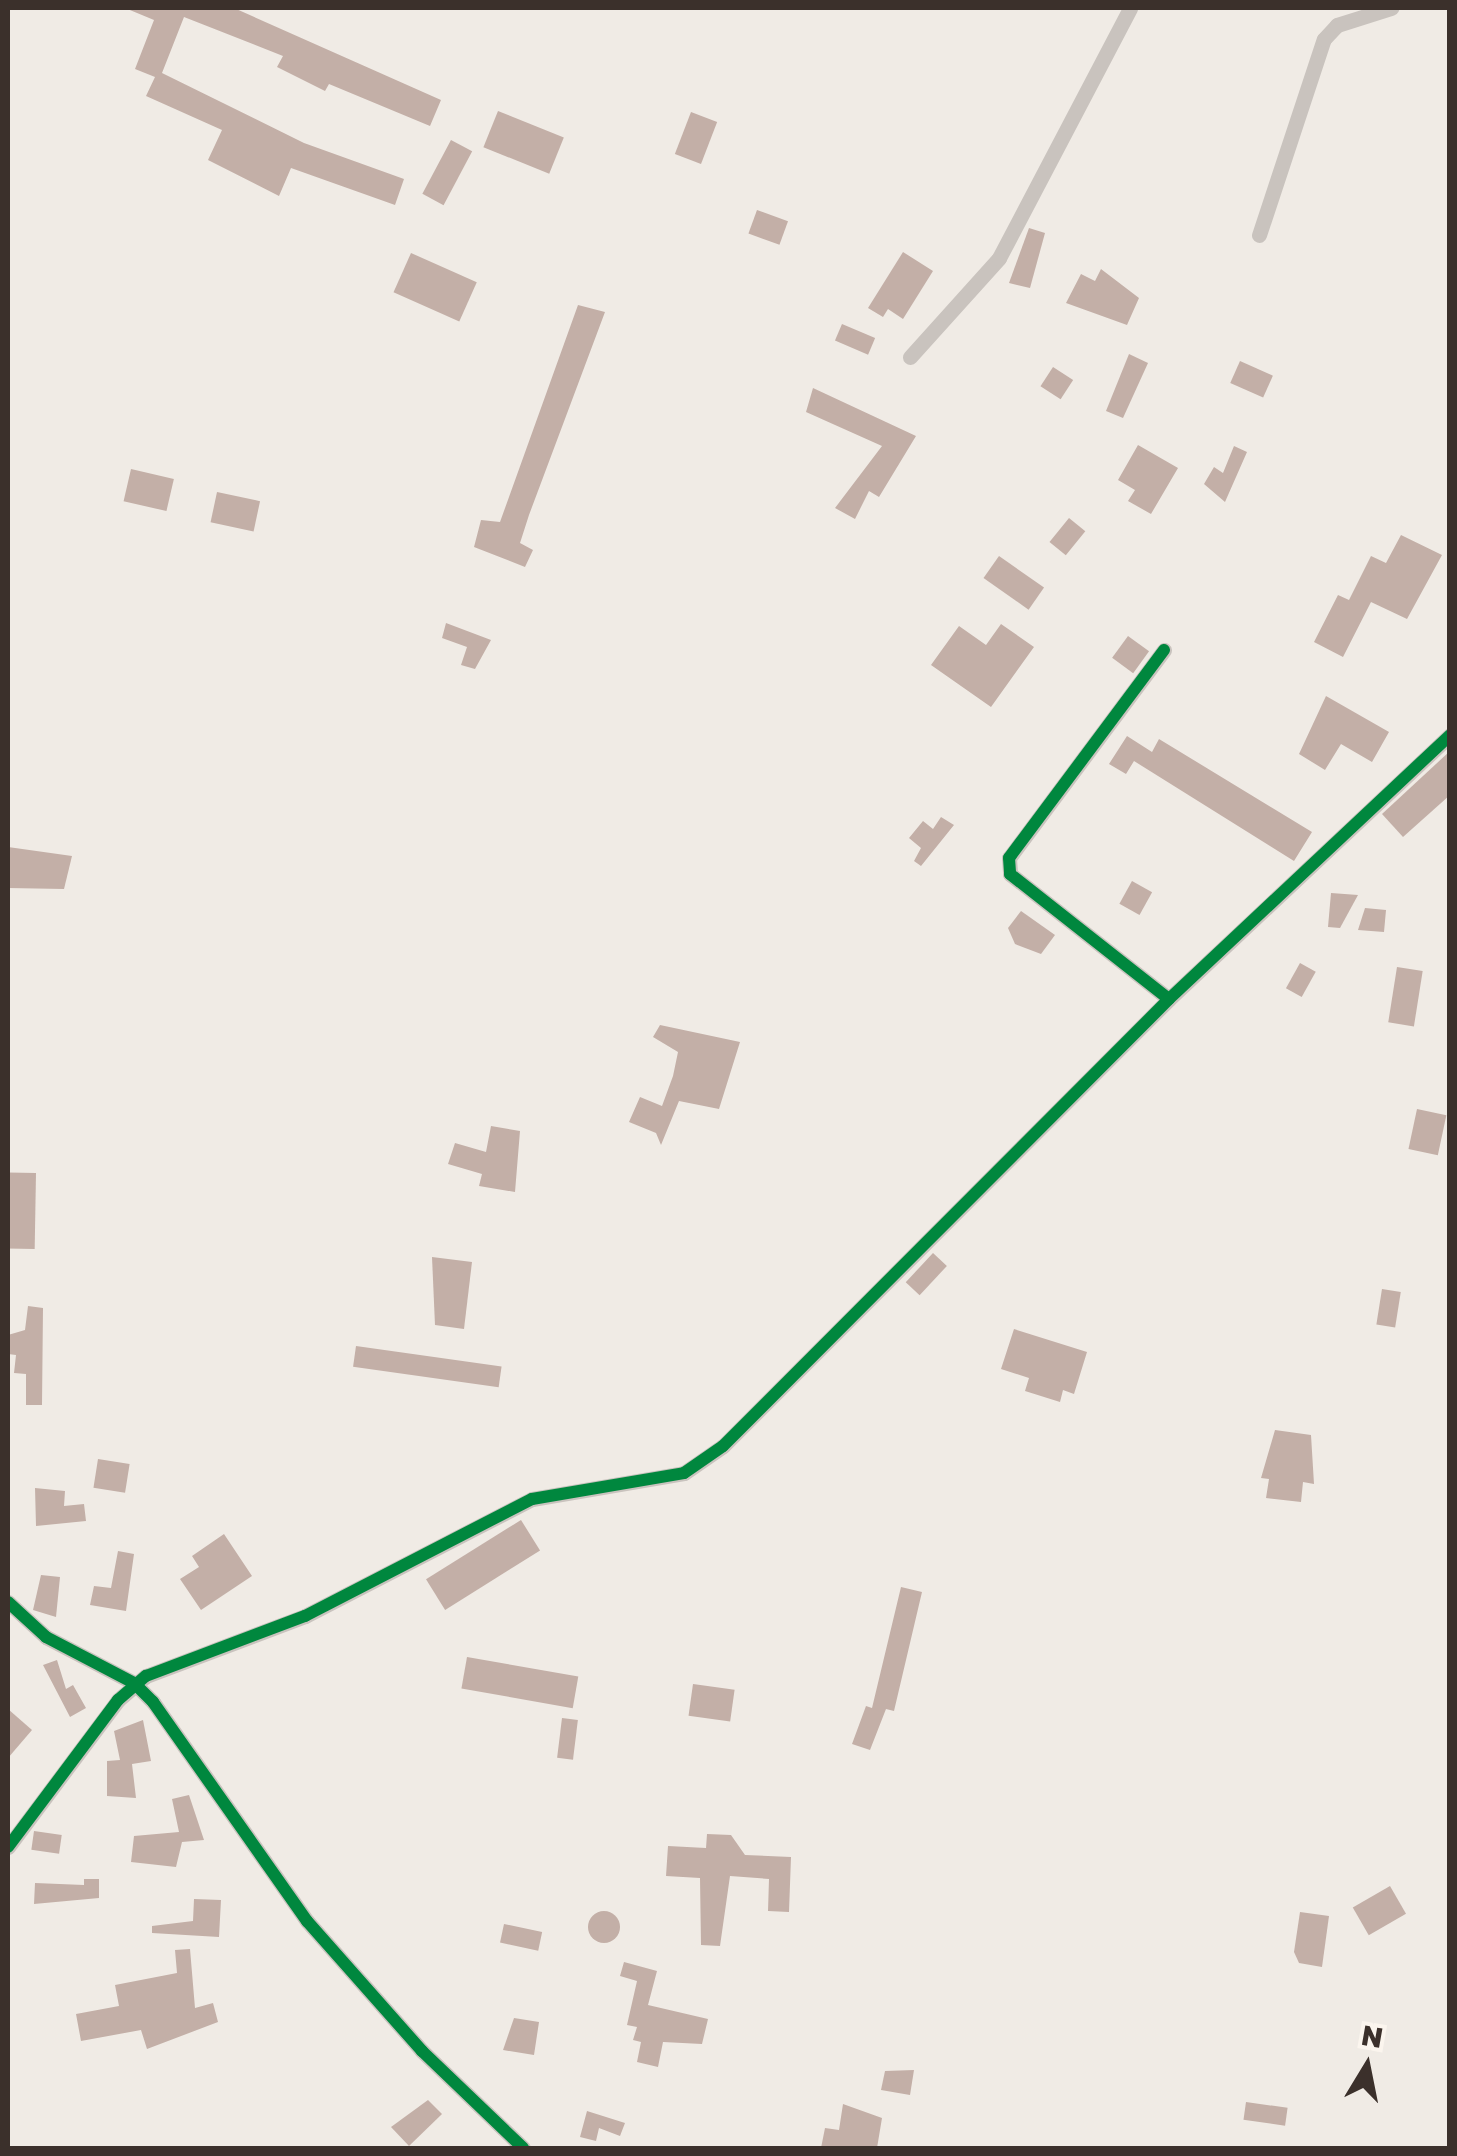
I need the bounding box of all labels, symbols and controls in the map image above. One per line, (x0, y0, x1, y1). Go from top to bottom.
north arrow (1317, 2016, 1417, 2116)
text: N (1359, 2018, 1386, 2054)

